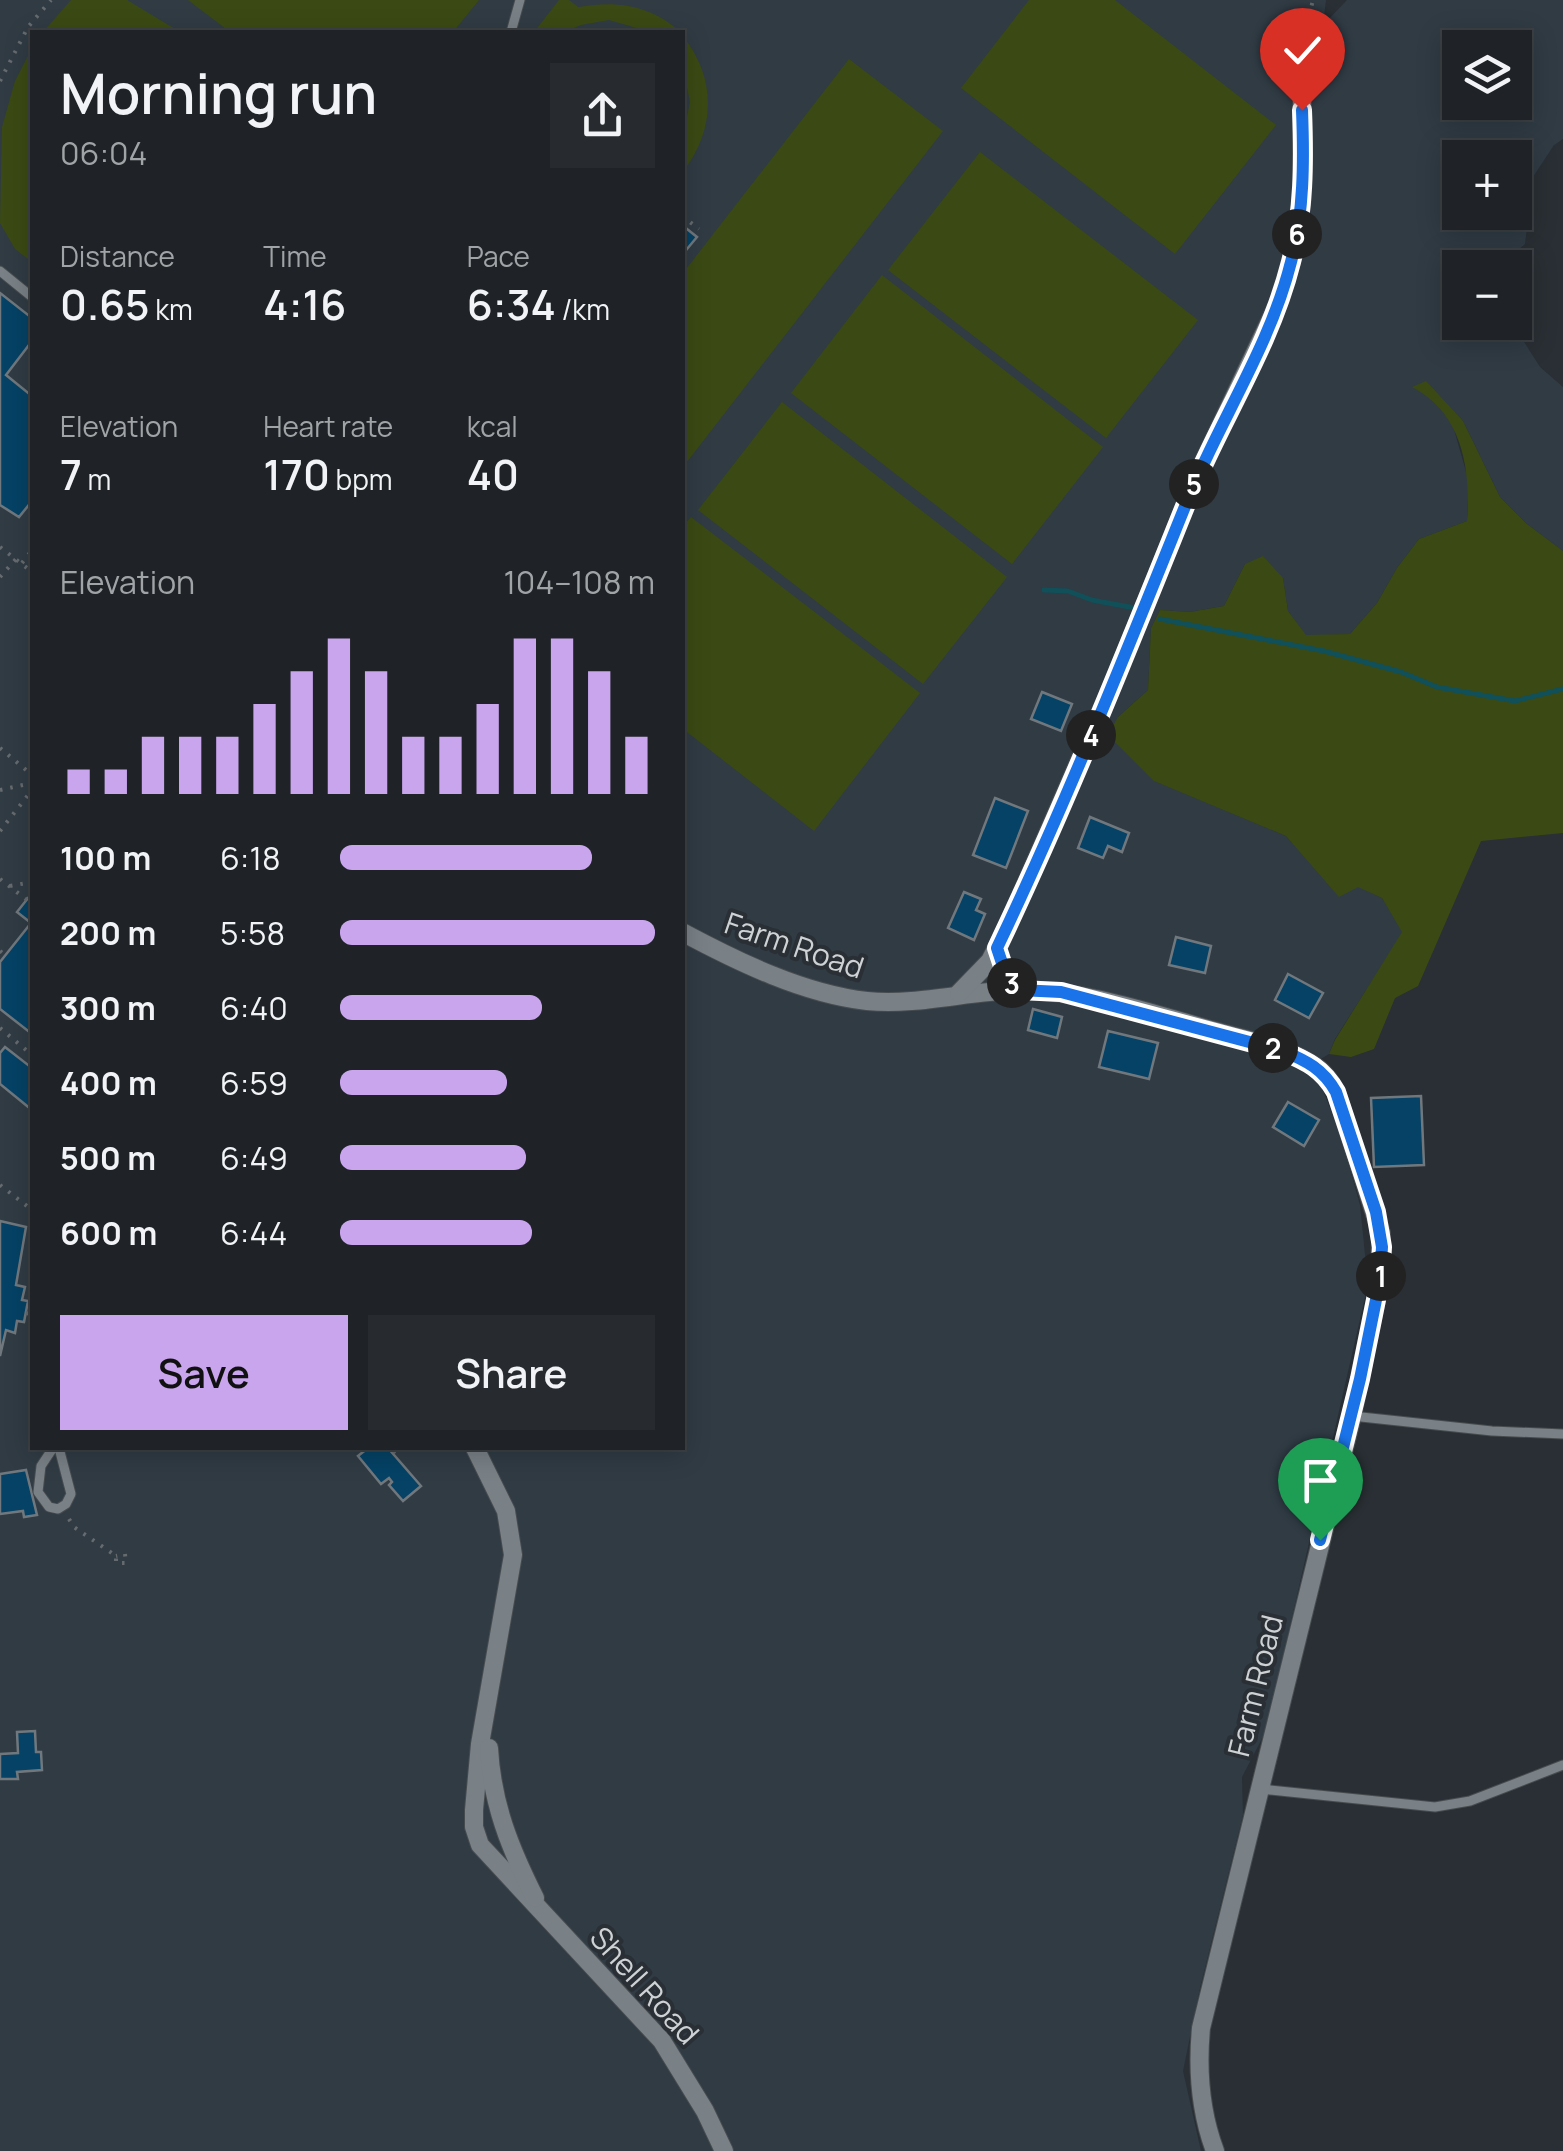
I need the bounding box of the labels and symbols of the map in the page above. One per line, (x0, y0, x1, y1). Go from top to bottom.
pin (1260, 8, 1345, 111)
pin: 6 (1272, 209, 1322, 259)
pin: 5 (1169, 459, 1219, 509)
pin: 4 (1066, 710, 1116, 760)
street label: Farm Road (719, 902, 869, 987)
pin: 3 (987, 958, 1037, 1008)
pin: 2 (1248, 1023, 1298, 1073)
pin: 1 (1356, 1251, 1406, 1301)
pin (1278, 1438, 1363, 1541)
street label: Farm Road (1217, 1611, 1292, 1761)
street label: Shell Road (581, 1917, 709, 2053)

